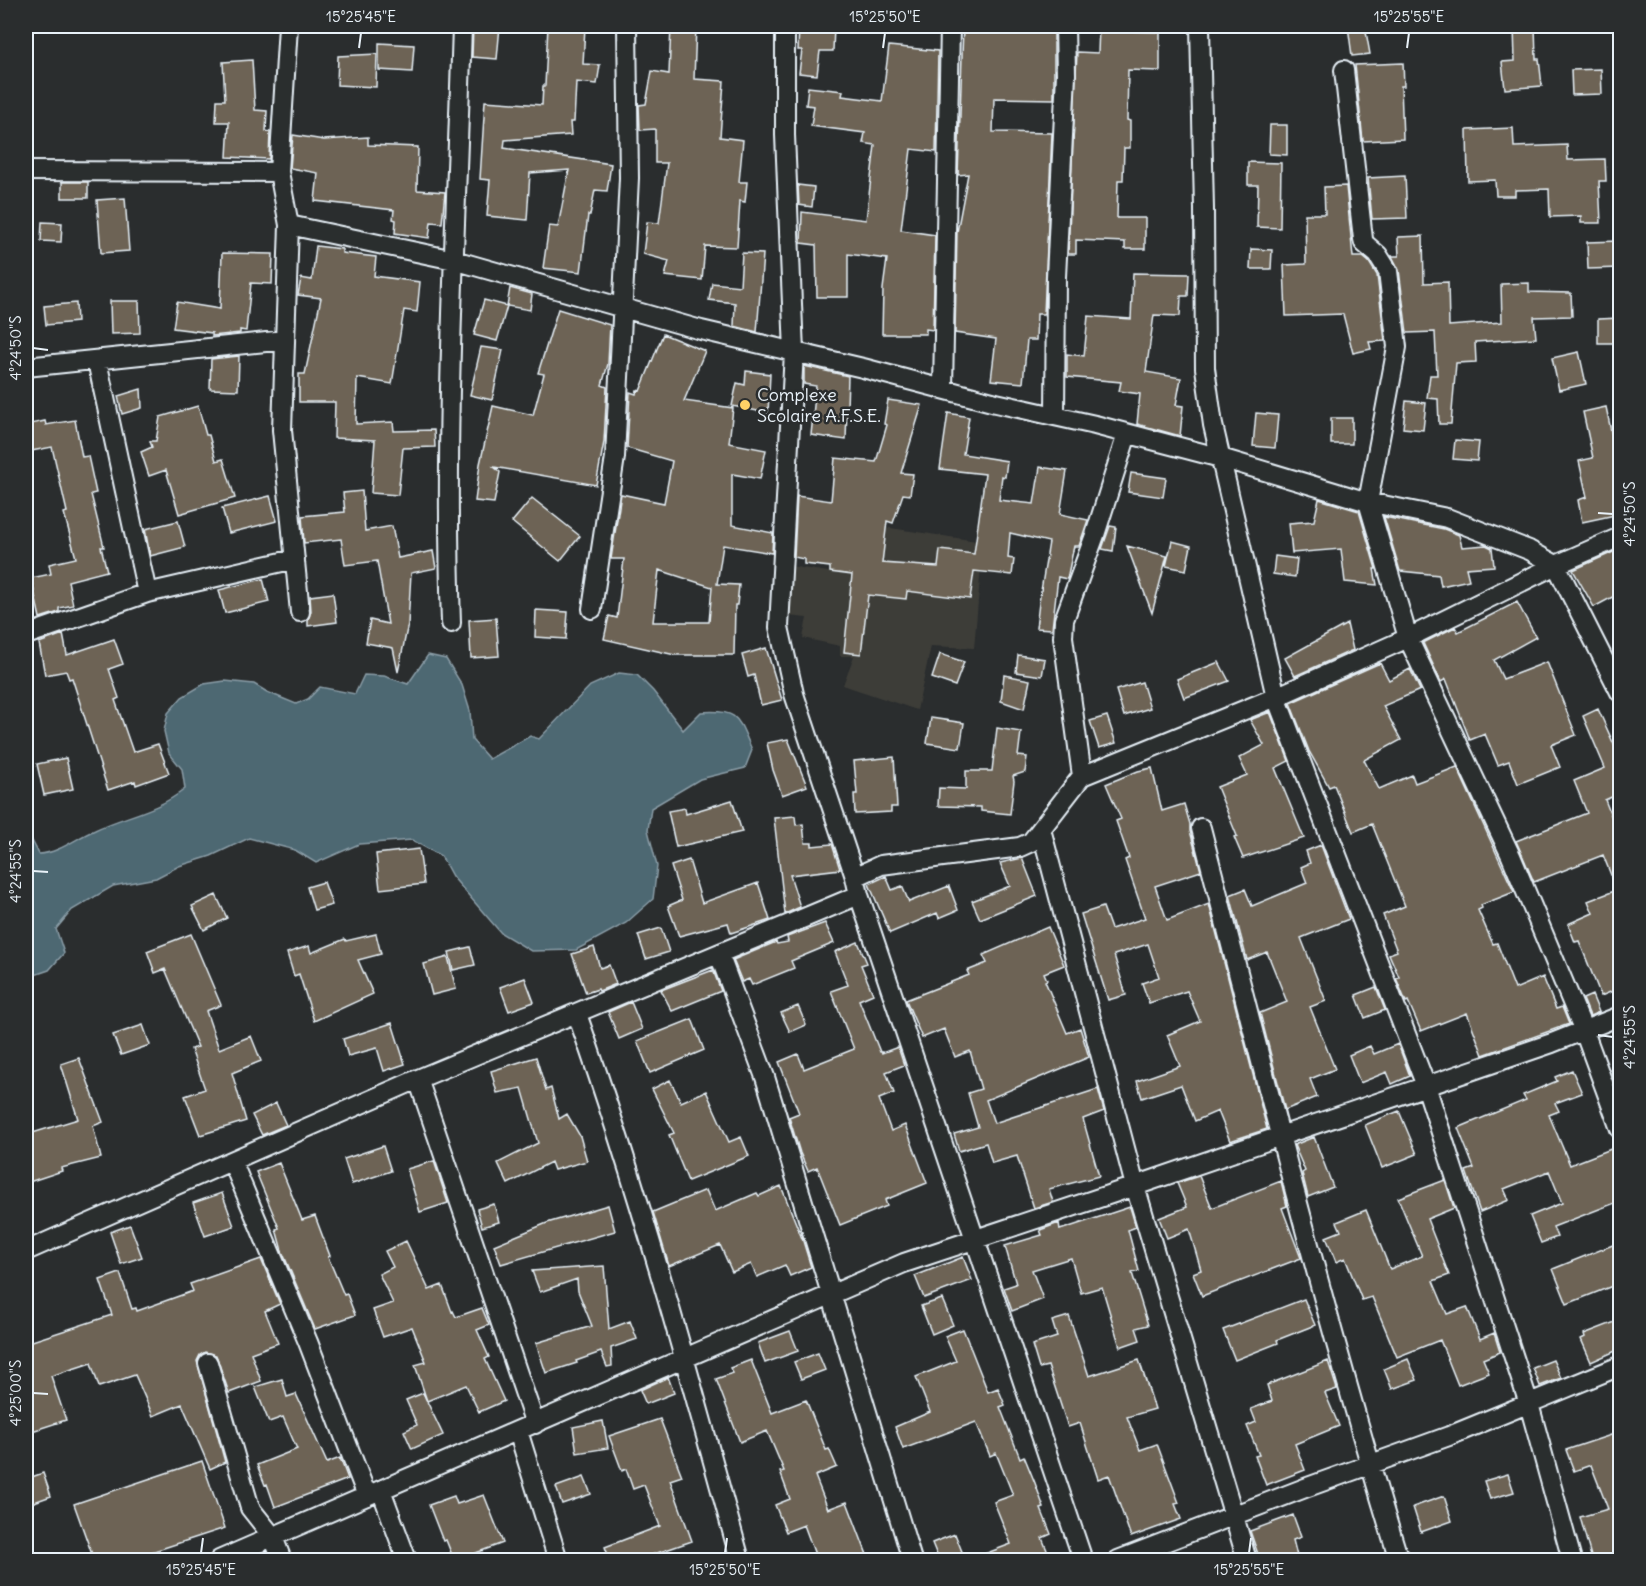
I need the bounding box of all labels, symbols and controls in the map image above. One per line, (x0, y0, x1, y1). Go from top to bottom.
text: 15°25'45"E (326, 7, 396, 26)
text: 15°25'50"E (849, 7, 921, 26)
text: 15°25'55"E (1374, 7, 1444, 26)
text: 4°24'50"S (6, 315, 25, 381)
place label: Complexe Scolaire A.F.S.E. (757, 383, 881, 427)
marker: Complexe Scolaire A.F.S.E. (738, 398, 752, 412)
text: 4°24'50"S (1620, 481, 1639, 547)
text: 4°24'55"S (6, 839, 25, 903)
text: 4°24'55"S (1620, 1005, 1639, 1069)
text: 4°25'00"S (6, 1360, 25, 1426)
text: 15°25'45"E (166, 1560, 236, 1579)
text: 15°25'50"E (689, 1560, 761, 1579)
text: 15°25'55"E (1214, 1560, 1284, 1579)

